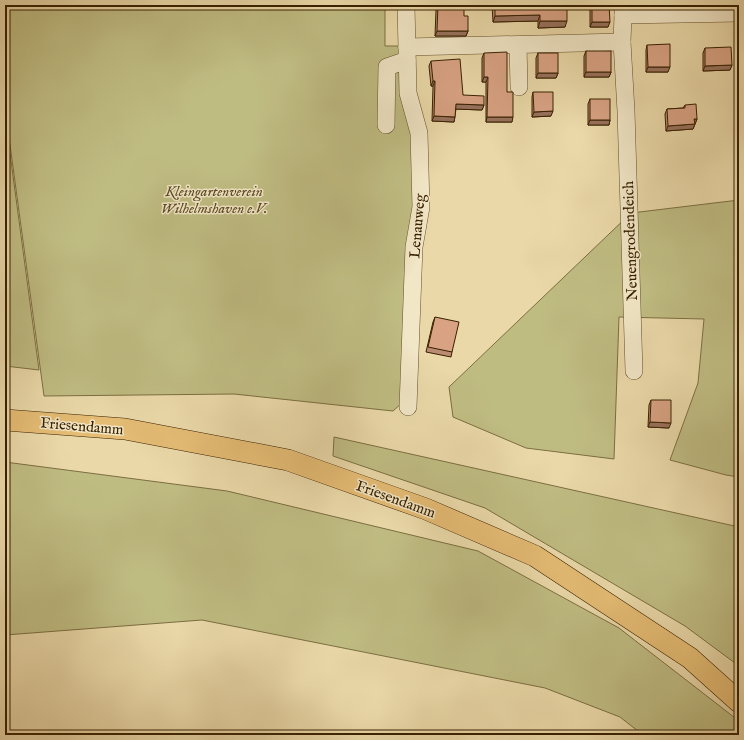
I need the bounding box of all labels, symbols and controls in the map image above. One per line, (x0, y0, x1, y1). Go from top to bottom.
street label: Neuengrodendeich (619, 181, 642, 301)
park label: Kleingartenverein Wilhelmshaven e.V. (161, 182, 268, 218)
street label: Lenauweg (405, 192, 430, 259)
street label: Friesendamm (40, 413, 125, 440)
street label: Friesendamm (353, 476, 439, 523)

